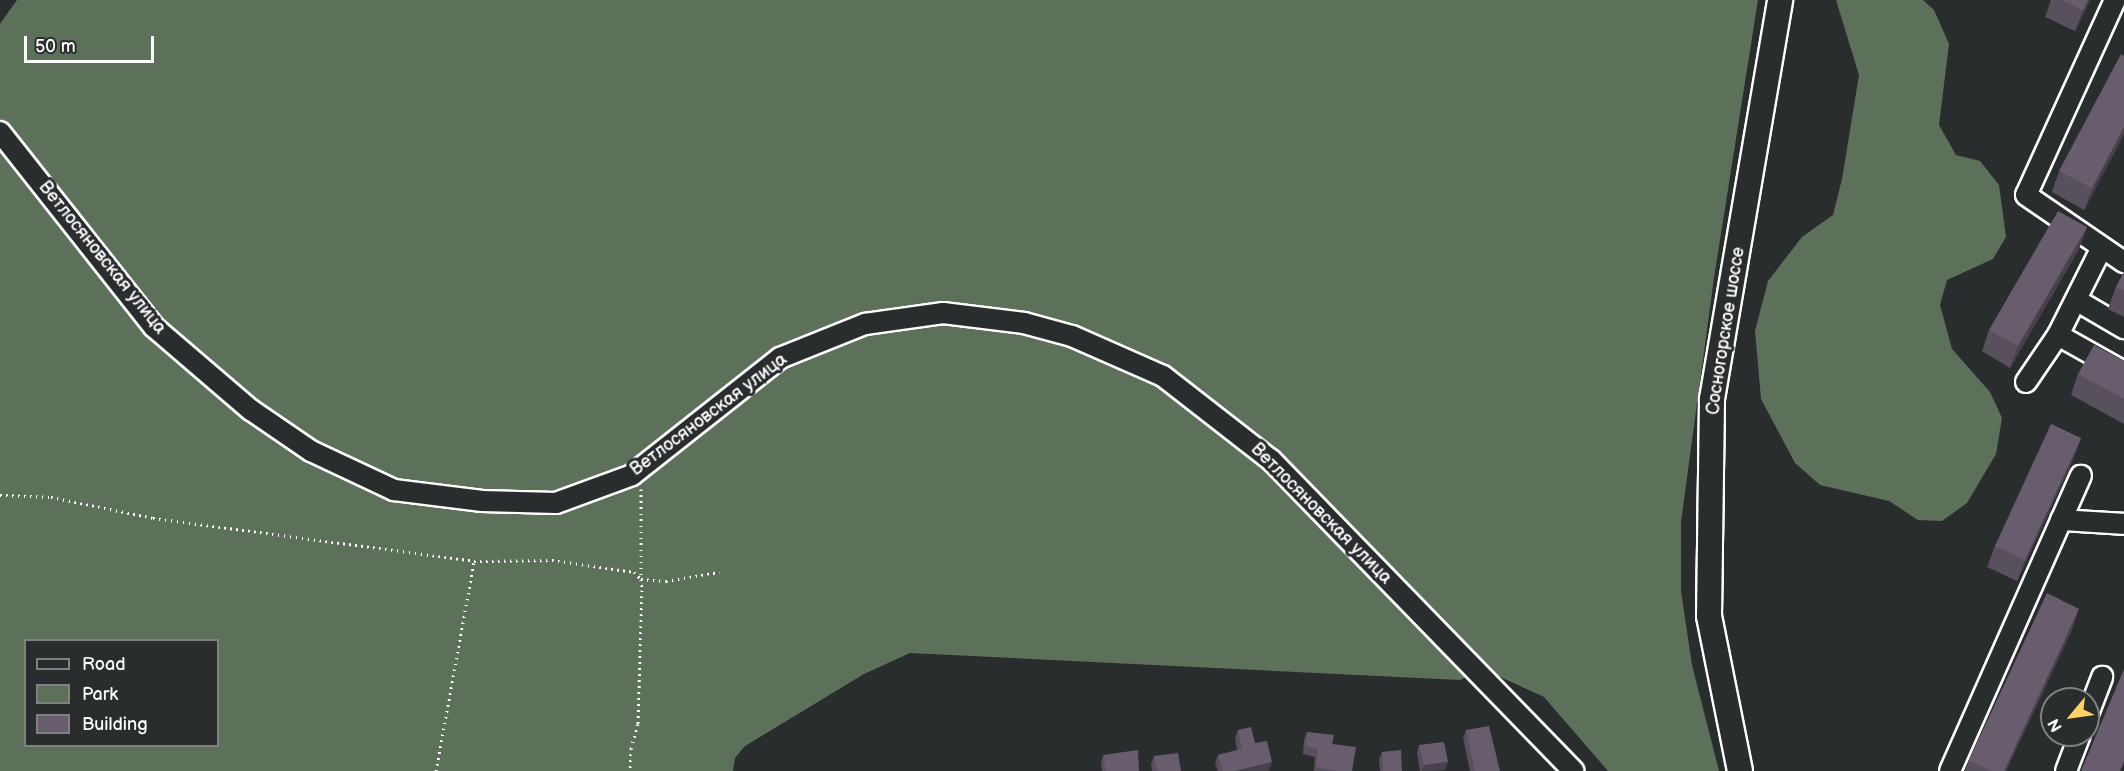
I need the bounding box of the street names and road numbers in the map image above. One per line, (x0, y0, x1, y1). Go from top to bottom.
street label: Ветлосяновская улица (34, 177, 170, 339)
street label: Сосногорское шоссе (1702, 246, 1750, 416)
street label: Ветлосяновская улица (626, 349, 792, 481)
street label: Ветлосяновская улица (1246, 439, 1396, 589)

